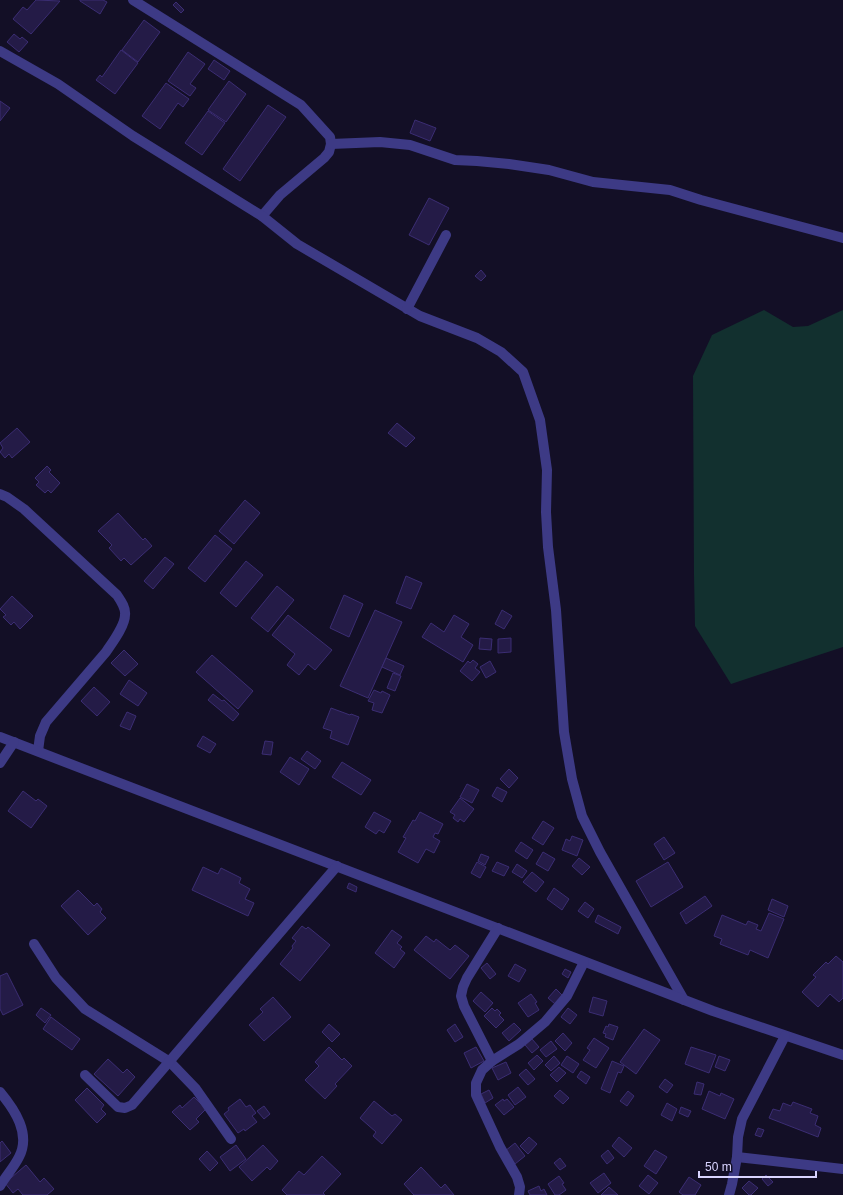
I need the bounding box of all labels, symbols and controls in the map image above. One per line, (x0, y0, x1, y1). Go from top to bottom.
scale bar (699, 1153, 816, 1179)
text: 50 m (705, 1160, 732, 1174)

